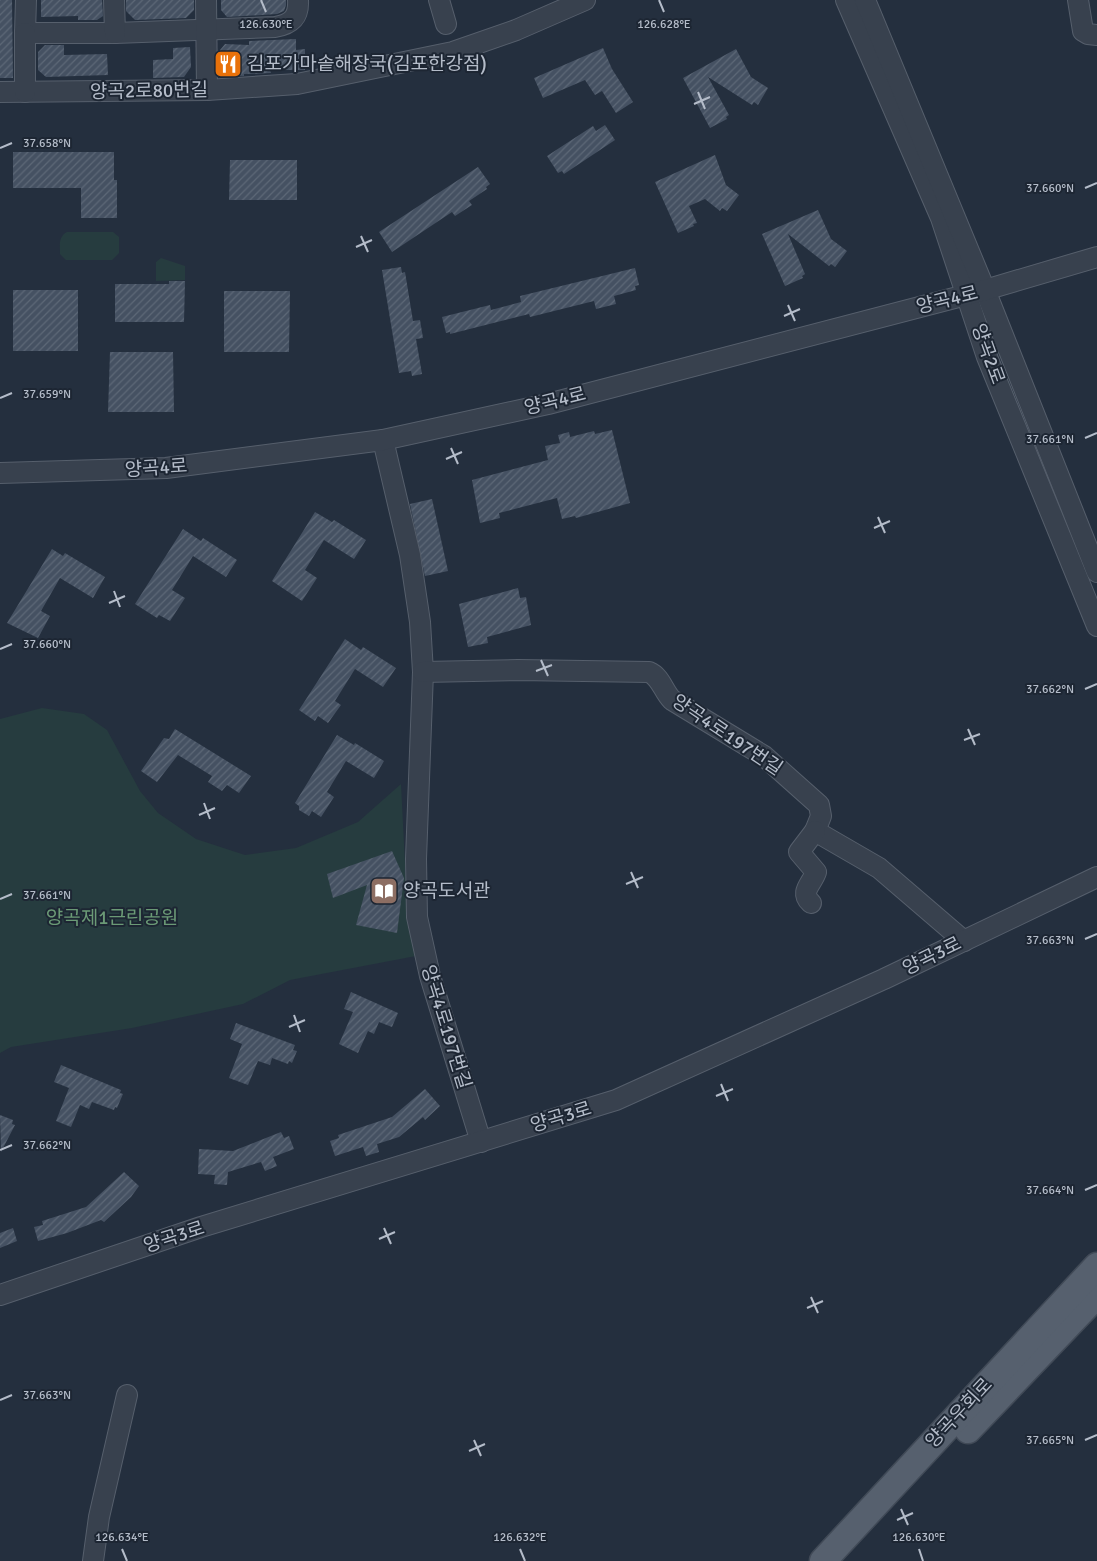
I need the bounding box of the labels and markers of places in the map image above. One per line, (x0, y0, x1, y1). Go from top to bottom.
restaurant icon: 김포가마솥해장국(김포한강점) (213, 49, 243, 79)
place label: 김포가마솥해장국(김포한강점) (247, 52, 487, 76)
library icon: 양곡도서관 (369, 876, 399, 906)
place label: 양곡도서관 (403, 879, 490, 903)

